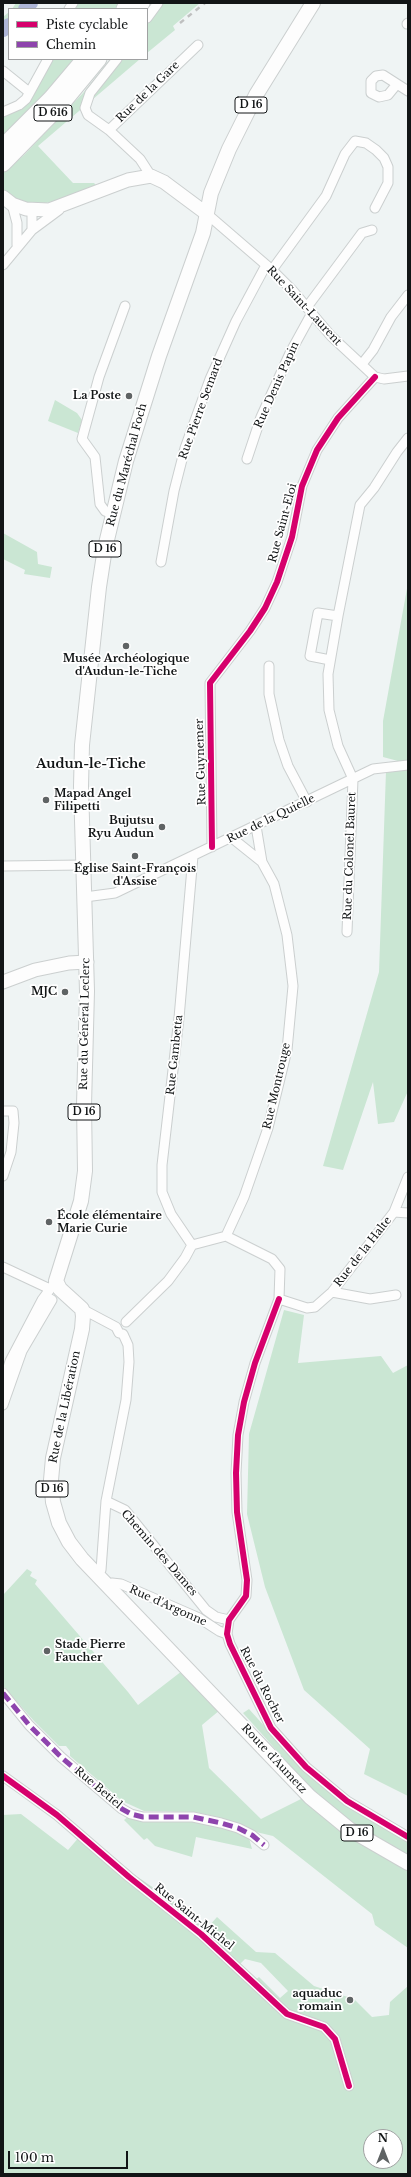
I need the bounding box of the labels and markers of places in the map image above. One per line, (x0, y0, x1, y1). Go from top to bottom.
place label: La Poste (73, 389, 121, 403)
marker: La Poste (124, 391, 134, 401)
marker: Musée Archéologique d'Audun-le-Tiche (121, 641, 131, 651)
place label: Musée Archéologique d'Audun-le-Tiche (63, 652, 189, 678)
place label: Mapad Angel Filipetti (54, 787, 131, 813)
marker: Mapad Angel Filipetti (41, 795, 51, 805)
place label: Bujutsu Ryu Audun (88, 814, 154, 840)
marker: Bujutsu Ryu Audun (157, 822, 167, 832)
marker: Église Saint-François d'Assise (130, 851, 140, 861)
place label: Église Saint-François d'Assise (74, 862, 196, 888)
place label: MJC (31, 985, 57, 999)
marker: MJC (60, 987, 70, 997)
place label: École élémentaire Marie Curie (57, 1209, 162, 1235)
marker: École élémentaire Marie Curie (44, 1217, 54, 1227)
place label: Stade Pierre Faucher (55, 1638, 125, 1664)
marker: Stade Pierre Faucher (42, 1646, 52, 1656)
place label: aquaduc romain (293, 1987, 342, 2013)
marker: aquaduc romain (345, 1995, 355, 2005)

